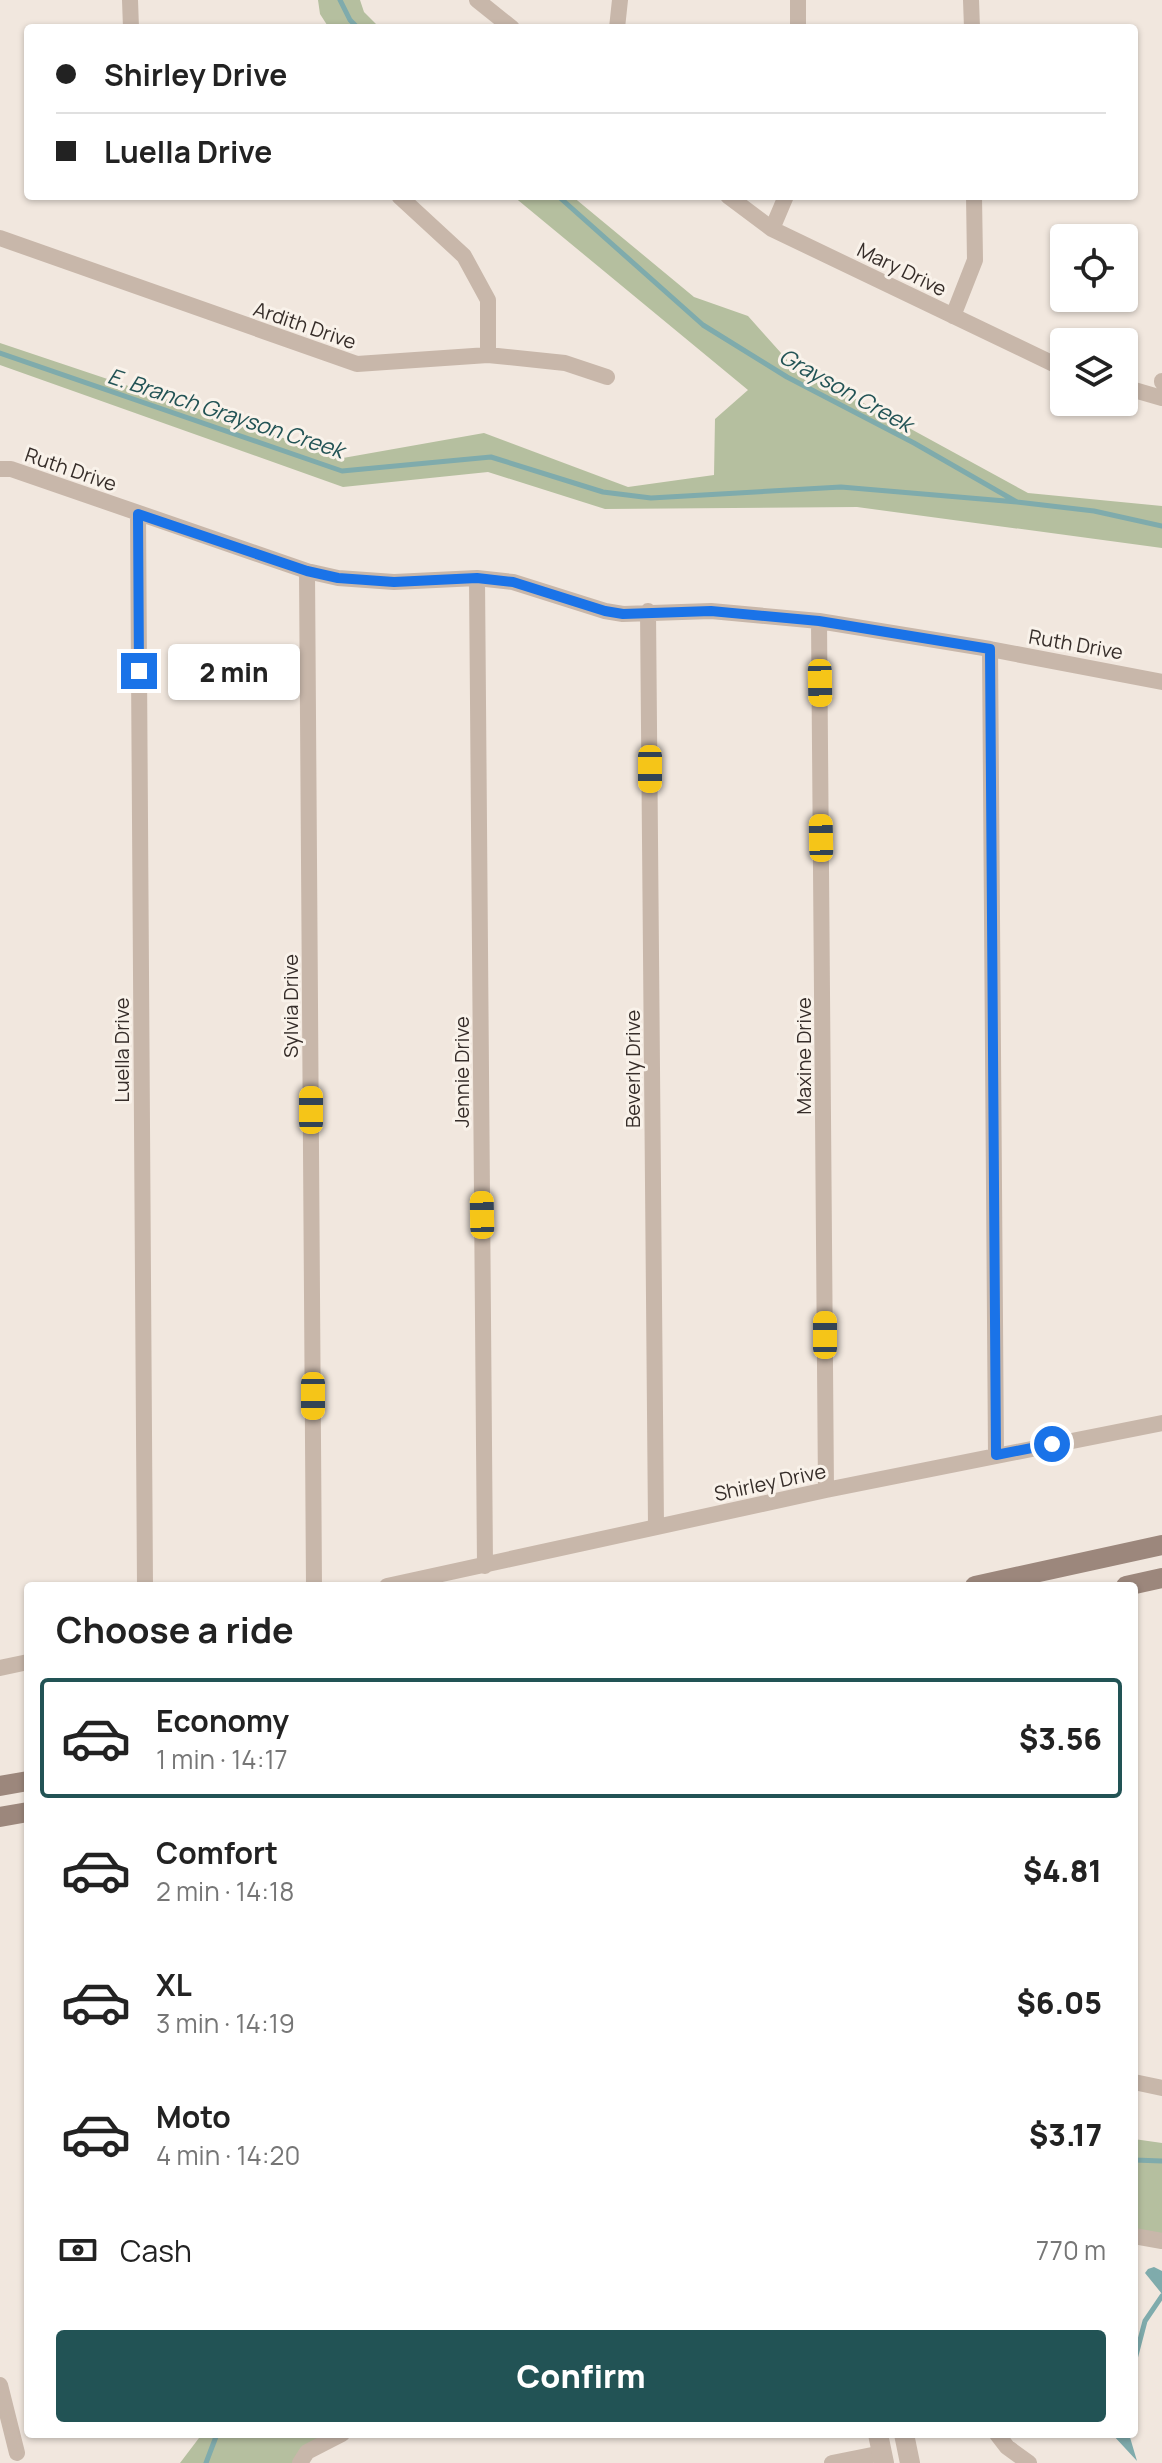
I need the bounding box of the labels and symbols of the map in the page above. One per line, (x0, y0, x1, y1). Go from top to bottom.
street label: Mary Drive (853, 236, 951, 302)
street label: Ardith Drive (250, 295, 360, 355)
water label: Grayson Creek (774, 341, 921, 441)
water label: E. Branch Grayson Creek (104, 361, 351, 466)
street label: Ruth Drive (22, 441, 120, 497)
street label: Ruth Drive (1027, 622, 1125, 666)
callout: 2 min (167, 643, 299, 699)
route end (121, 653, 157, 689)
car (808, 659, 832, 707)
car (638, 745, 662, 793)
car (809, 814, 833, 862)
street label: Sylvia Drive (277, 954, 304, 1058)
street label: Maxine Drive (790, 997, 817, 1115)
street label: Luella Drive (108, 998, 135, 1103)
street label: Beverly Drive (619, 1010, 646, 1128)
street label: Jennie Drive (448, 1016, 475, 1128)
car (299, 1086, 323, 1134)
car (470, 1191, 494, 1239)
car (813, 1311, 837, 1359)
car (301, 1372, 325, 1420)
route start (1034, 1426, 1070, 1462)
street label: Shirley Drive (712, 1457, 828, 1507)

